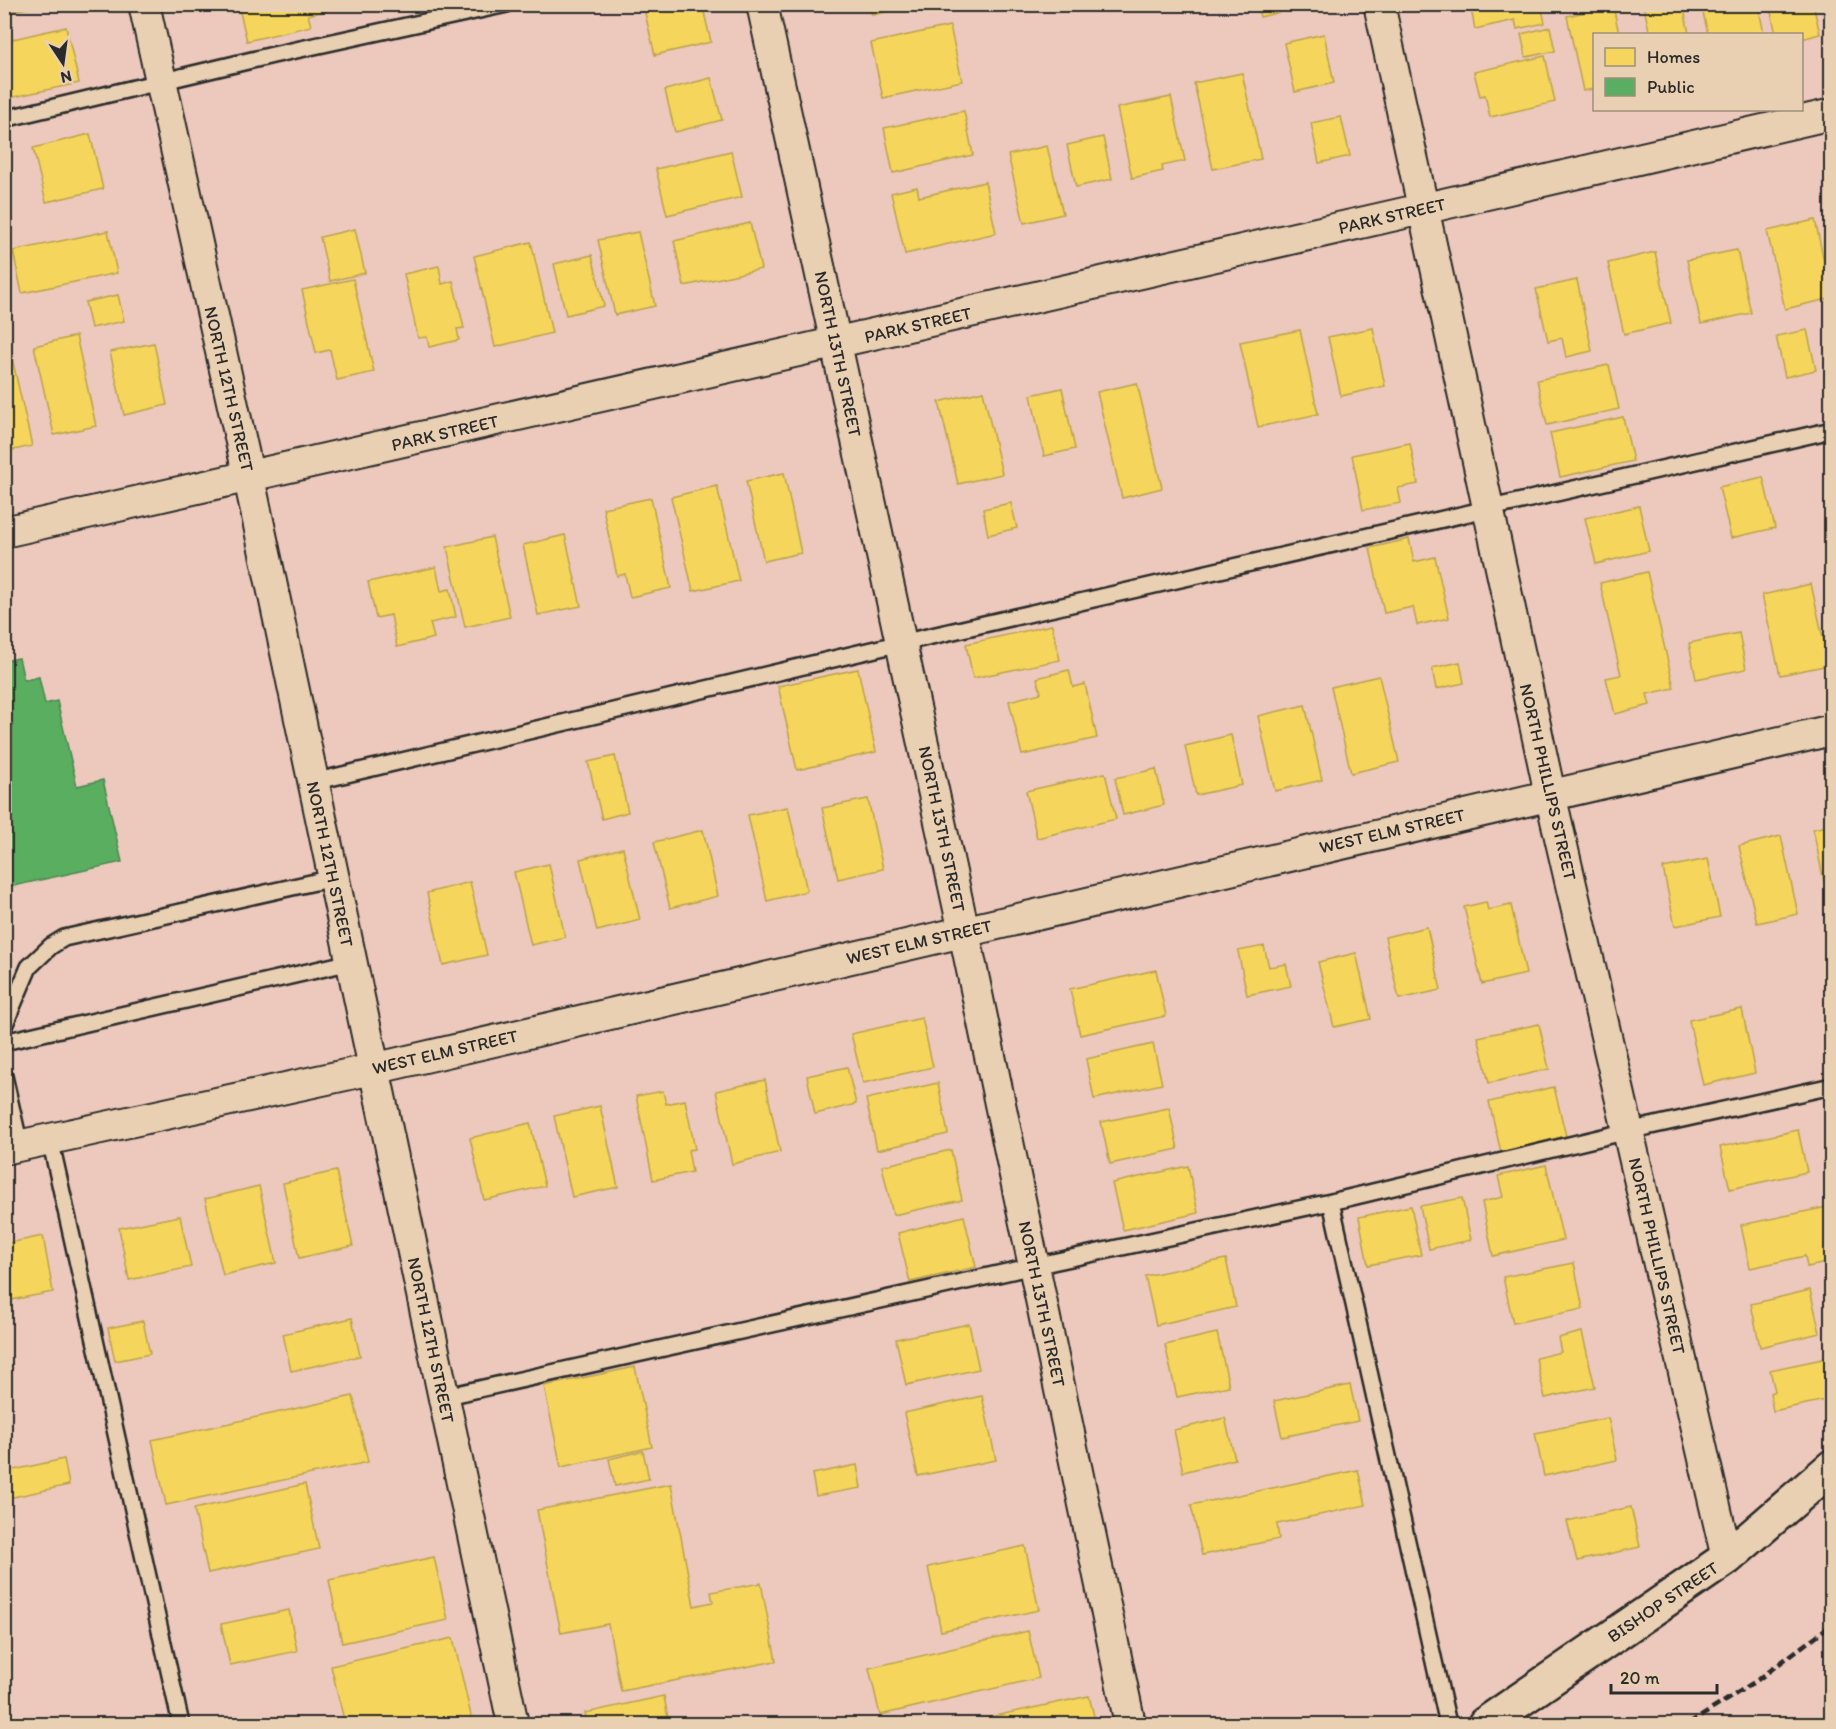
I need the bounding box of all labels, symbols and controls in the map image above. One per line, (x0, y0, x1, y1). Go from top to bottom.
north arrow (33, 33, 93, 93)
legend (1593, 33, 1803, 111)
text: Homes (1647, 46, 1700, 68)
text: N (59, 67, 74, 88)
text: Public (1647, 76, 1695, 98)
street label: PARK STREET (1336, 193, 1448, 239)
street label: NORTH 13TH STREET (810, 269, 866, 439)
street label: PARK STREET (862, 302, 974, 348)
street label: NORTH 12TH STREET (199, 304, 259, 474)
street label: PARK STREET (389, 410, 501, 456)
street label: NORTH PHILLIPS STREET (1515, 682, 1581, 882)
street label: NORTH 13TH STREET (914, 744, 970, 914)
street label: NORTH 12TH STREET (302, 779, 358, 949)
street label: WEST ELM STREET (1317, 804, 1467, 858)
street label: WEST ELM STREET (844, 915, 994, 969)
street label: WEST ELM STREET (370, 1025, 520, 1079)
street label: NORTH PHILLIPS STREET (1624, 1156, 1690, 1356)
street label: NORTH 13TH STREET (1014, 1219, 1070, 1389)
street label: NORTH 12TH STREET (403, 1255, 459, 1425)
street label: BISHOP STREET (1603, 1557, 1723, 1647)
scale bar (1611, 1657, 1718, 1695)
text: 20 m (1620, 1667, 1660, 1689)

